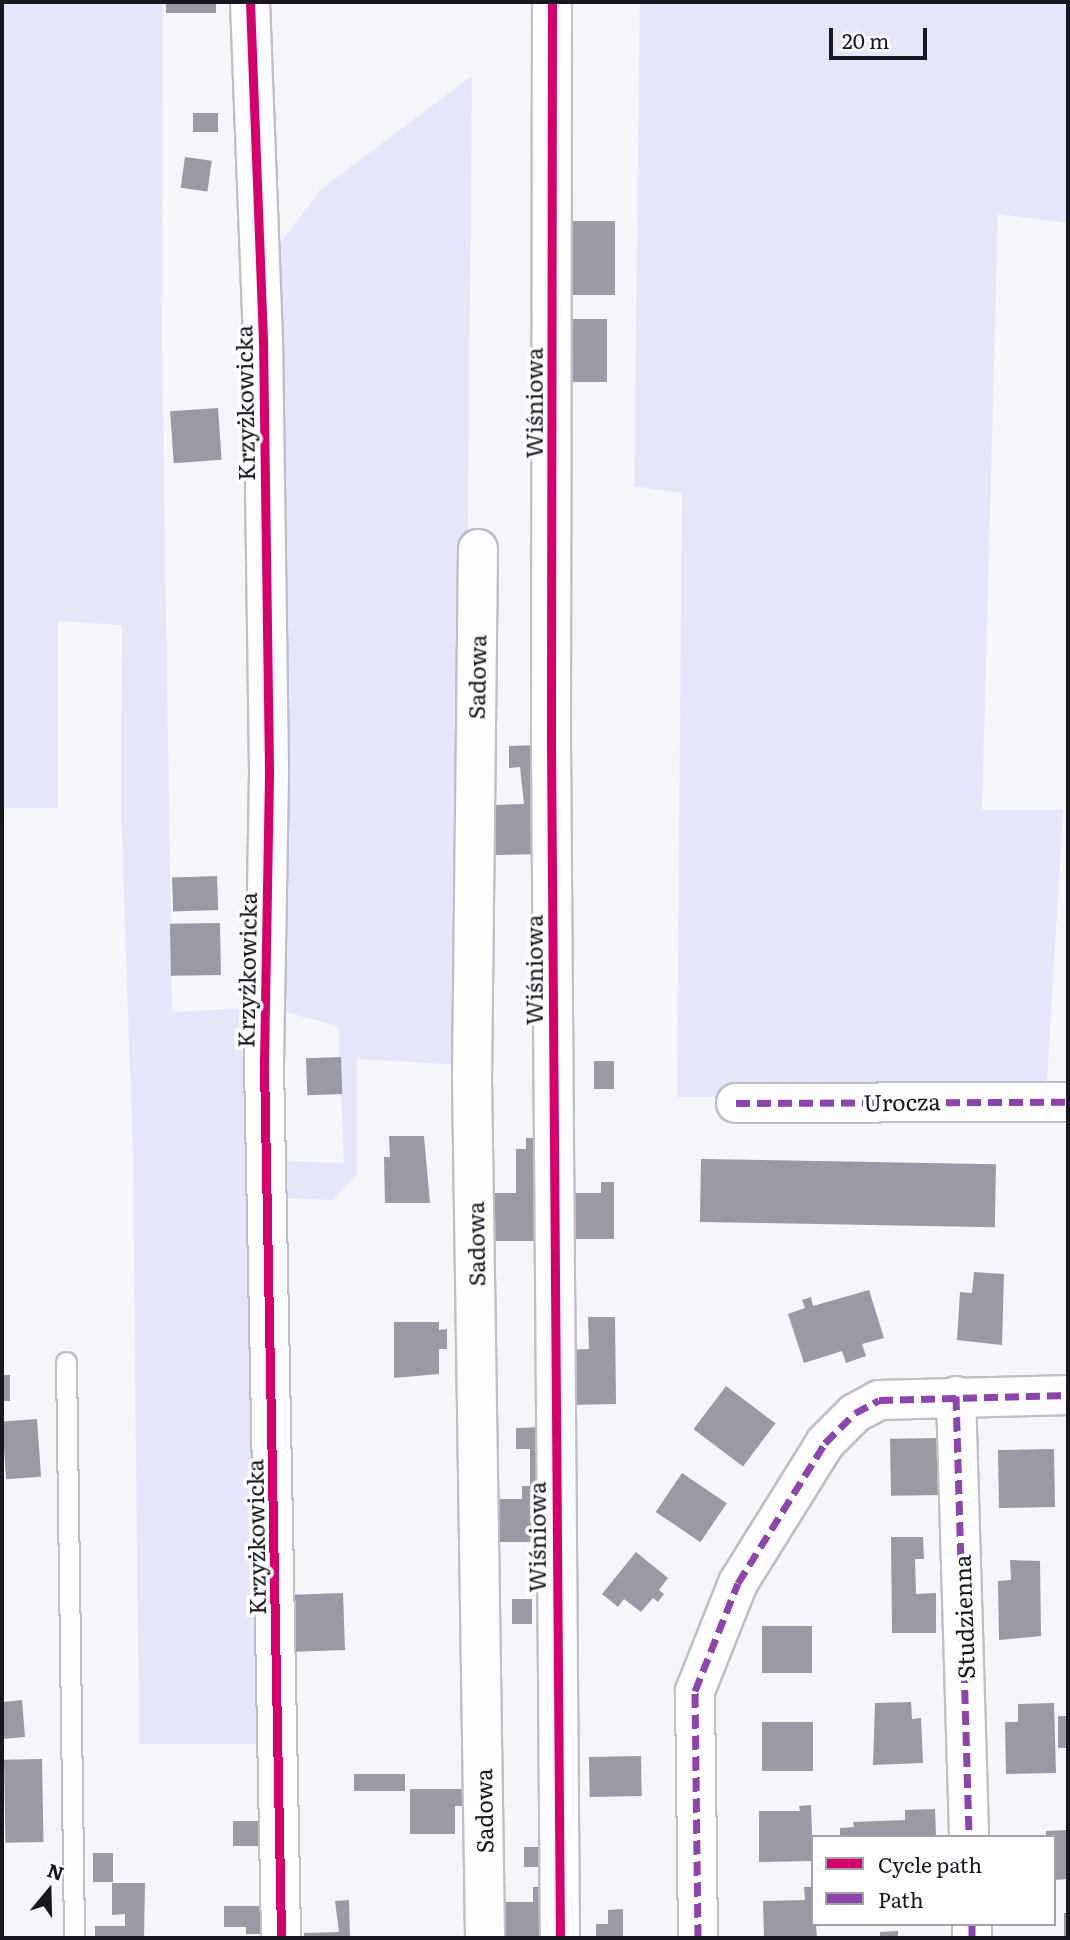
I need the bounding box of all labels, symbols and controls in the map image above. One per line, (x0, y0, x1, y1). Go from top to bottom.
scale bar (832, 14, 930, 58)
text: 20 m (842, 24, 889, 55)
street label: Krzyżkowicka (229, 325, 259, 481)
street label: Wiśniowa (519, 348, 547, 458)
street label: Sadowa (461, 634, 491, 720)
street label: Krzyżkowicka (231, 892, 261, 1048)
street label: Wiśniowa (519, 915, 547, 1025)
street label: Urocza (863, 1087, 941, 1115)
street label: Sadowa (460, 1201, 490, 1287)
street label: Krzyżkowicka (240, 1459, 270, 1615)
street label: Wiśniowa (522, 1482, 550, 1592)
street label: Studzienna (947, 1554, 979, 1680)
street label: Sadowa (468, 1768, 498, 1854)
legend (811, 1835, 1056, 1926)
text: Cycle path (878, 1848, 982, 1879)
text: N (44, 1855, 68, 1887)
north arrow (14, 1856, 84, 1926)
text: Path (878, 1883, 924, 1914)

